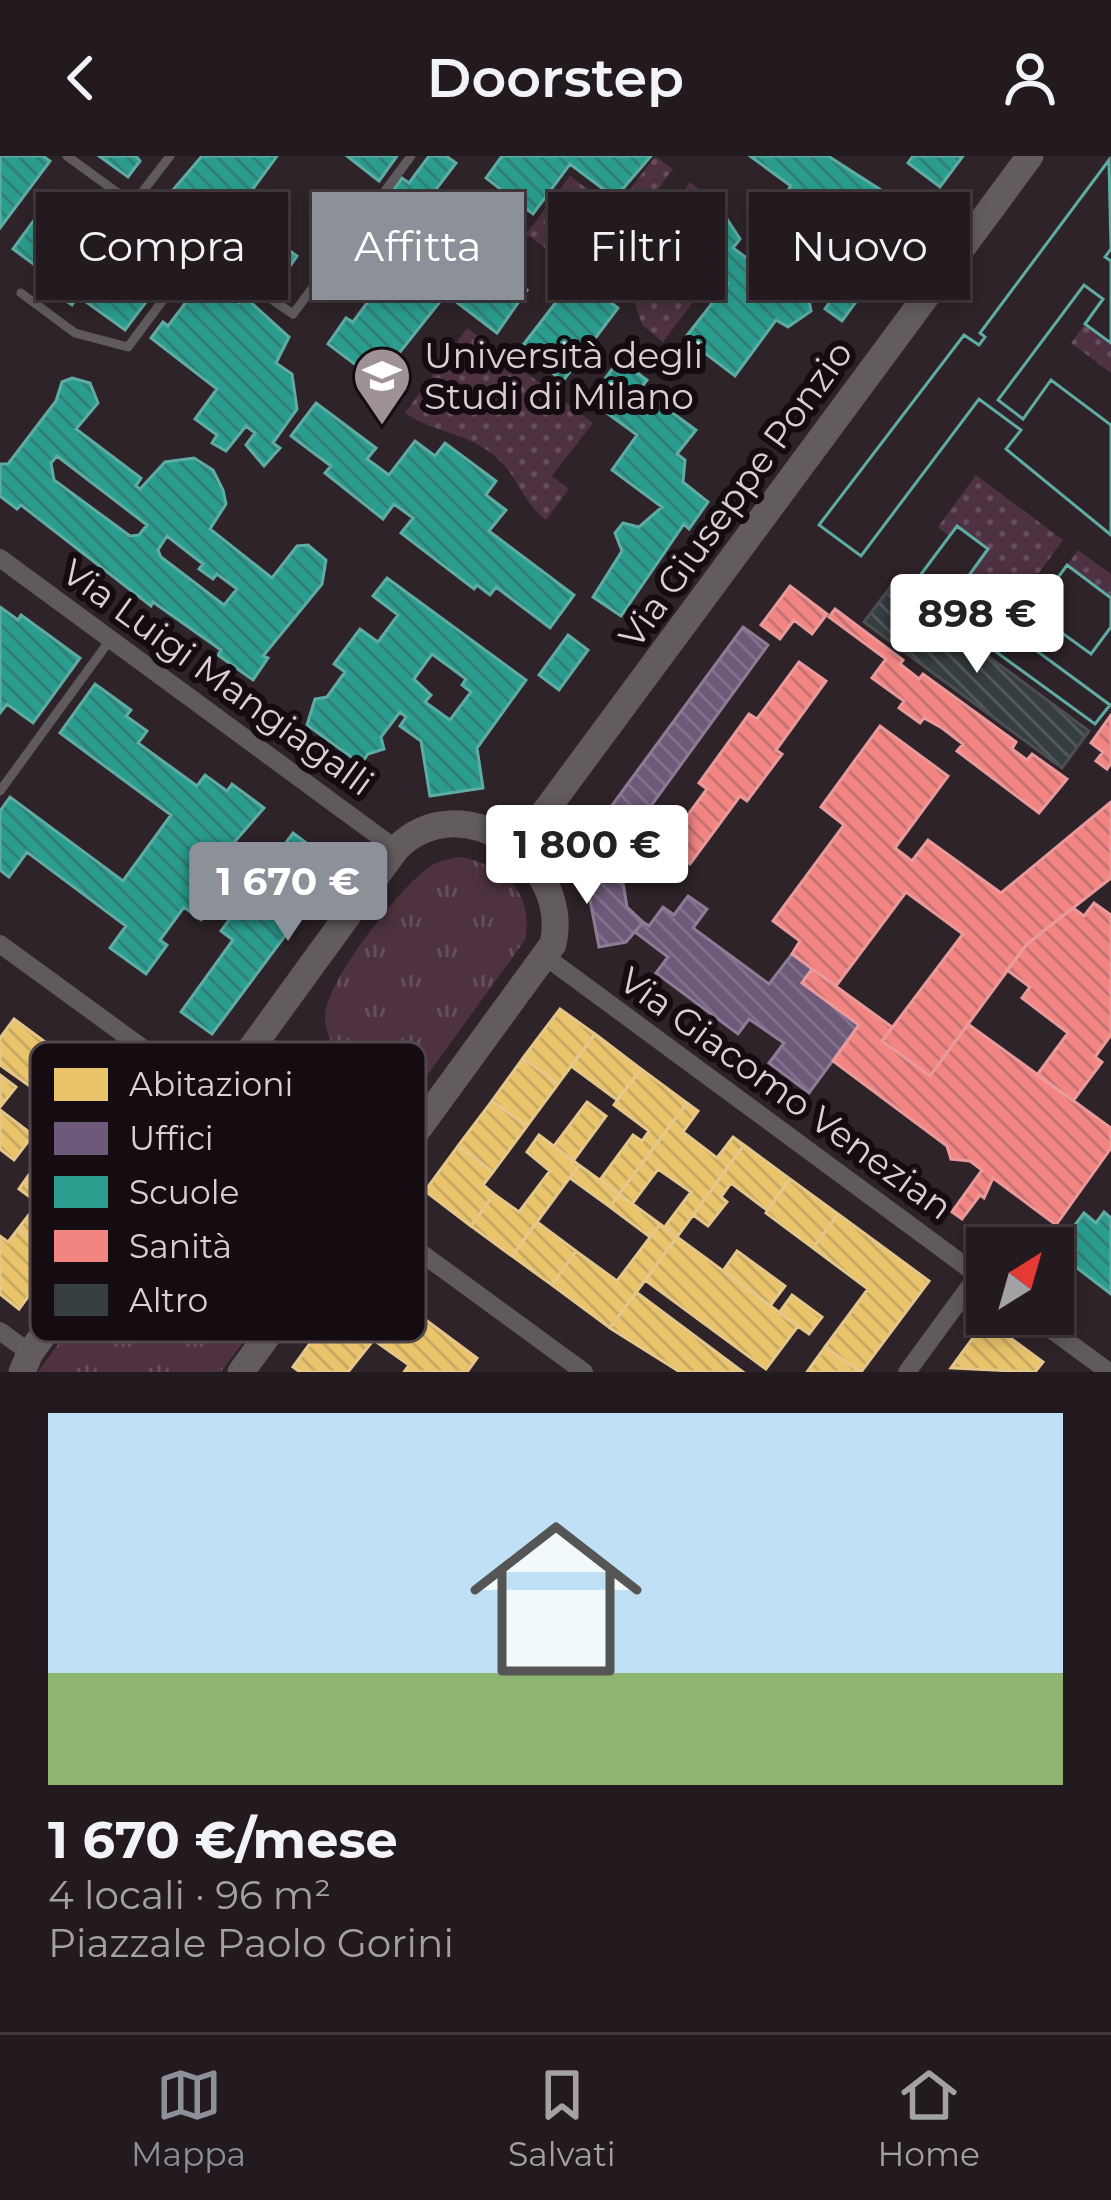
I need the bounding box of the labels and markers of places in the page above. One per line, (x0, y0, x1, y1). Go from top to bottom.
place label: Università degli Studi di Milano (424, 333, 703, 418)
school or university icon: Università degli Studi di Milano (351, 345, 413, 427)
pin: 898 € (893, 574, 1061, 676)
pin: 1 800 € (476, 805, 698, 907)
pin: 1 670 € (177, 842, 399, 944)

